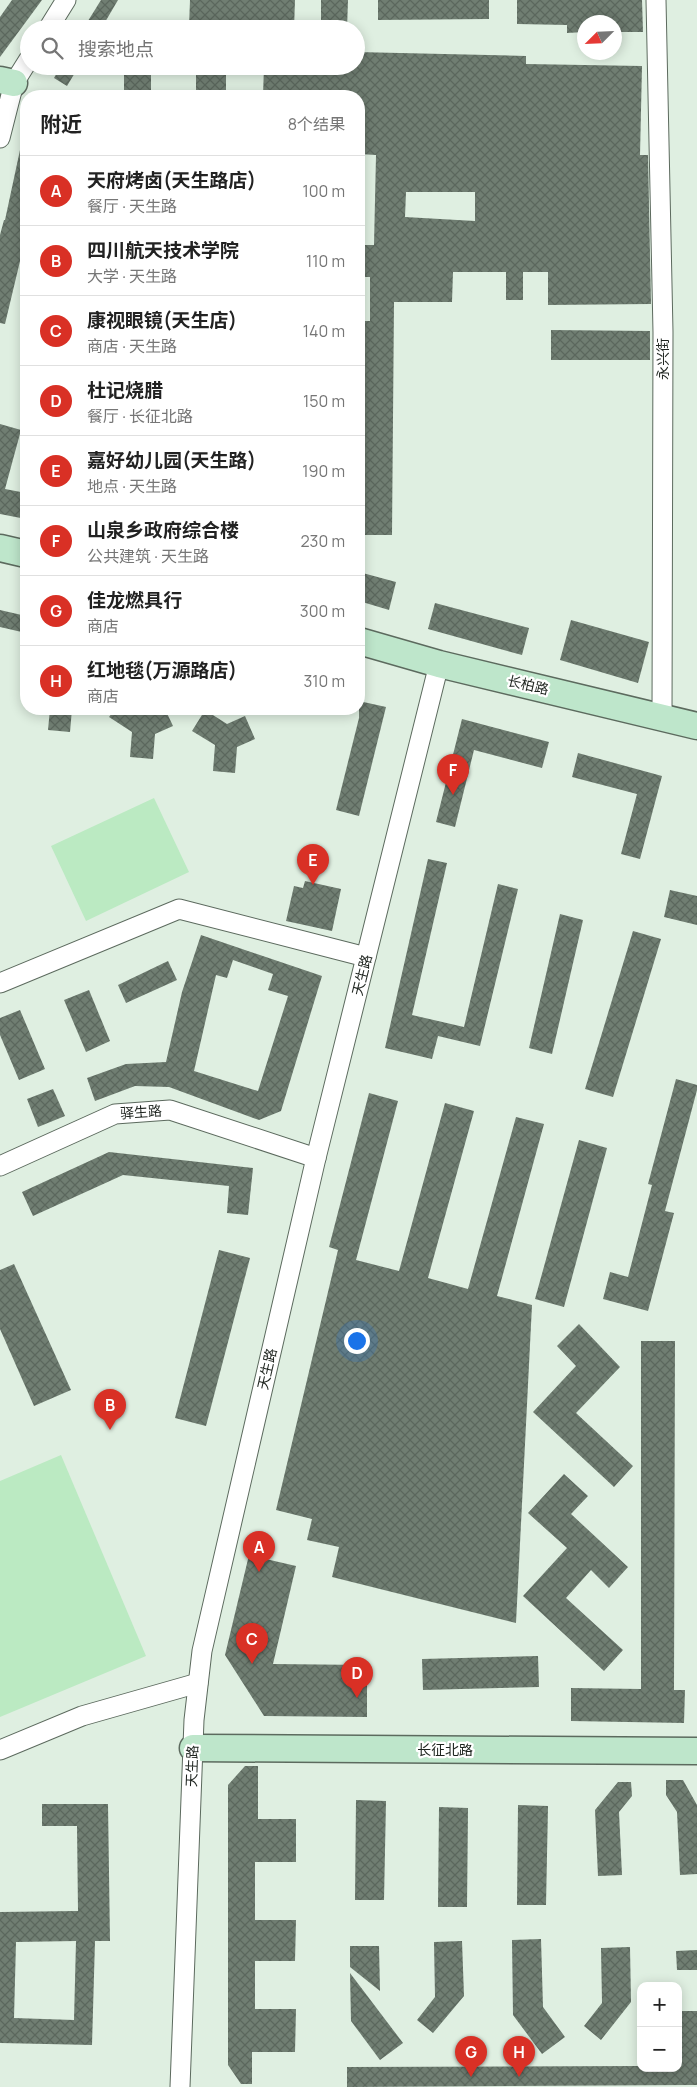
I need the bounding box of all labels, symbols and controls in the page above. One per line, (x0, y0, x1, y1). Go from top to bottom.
north arrow (577, 15, 622, 60)
search box (20, 20, 365, 75)
icon: search (38, 34, 66, 62)
text: 搜索地点 (78, 36, 154, 62)
text: 附近 (40, 110, 82, 138)
text: 8个结果 (288, 113, 345, 135)
text: 天府烤卤(天生路店) (87, 167, 256, 193)
text: A (51, 180, 61, 202)
text: 100 m (302, 180, 345, 202)
text: 餐厅 · 天生路 (87, 195, 177, 217)
text: 四川航天技术学院 (87, 237, 239, 263)
text: B (51, 250, 61, 272)
text: 110 m (306, 250, 345, 272)
text: 大学 · 天生路 (87, 265, 177, 287)
text: 康视眼镜(天生店) (87, 307, 237, 333)
text: C (50, 320, 62, 342)
text: 140 m (303, 320, 345, 342)
text: 商店 · 天生路 (87, 335, 177, 357)
street label: 永兴街 (653, 338, 672, 380)
text: 杜记烧腊 (87, 377, 163, 403)
text: D (50, 390, 62, 412)
text: 150 m (303, 390, 345, 412)
text: 餐厅 · 长征北路 (87, 405, 193, 427)
text: 嘉好幼儿园(天生路) (87, 447, 256, 473)
text: E (51, 460, 61, 482)
text: 190 m (302, 460, 345, 482)
text: 地点 · 天生路 (87, 475, 177, 497)
text: 山泉乡政府综合楼 (87, 517, 239, 543)
text: F (52, 530, 60, 552)
text: 230 m (301, 530, 345, 552)
text: 公共建筑 · 天生路 (87, 545, 209, 567)
text: 佳龙燃具行 (87, 587, 182, 613)
text: G (50, 600, 62, 622)
text: 300 m (300, 600, 345, 622)
text: 商店 (87, 615, 119, 637)
text: 红地毯(万源路店) (87, 657, 237, 683)
text: H (50, 670, 62, 692)
text: 310 m (303, 670, 345, 692)
street label: 长柏路 (506, 671, 551, 698)
text: 商店 (87, 685, 119, 707)
pin: F (437, 754, 469, 795)
pin: E (297, 844, 329, 885)
street label: 天生路 (347, 952, 376, 998)
street label: 驿生路 (119, 1101, 163, 1122)
your location (344, 1328, 370, 1354)
street label: 天生路 (253, 1346, 280, 1391)
pin: B (94, 1389, 126, 1430)
pin: A (243, 1531, 275, 1572)
pin: C (236, 1623, 268, 1664)
pin: D (341, 1657, 373, 1698)
street label: 长征北路 (417, 1740, 473, 1759)
street label: 天生路 (181, 1745, 202, 1787)
map controls (637, 1982, 682, 2072)
button: + (637, 1982, 682, 2027)
button: − (637, 2027, 682, 2072)
pin: G (455, 2036, 487, 2077)
pin: H (503, 2036, 535, 2077)

